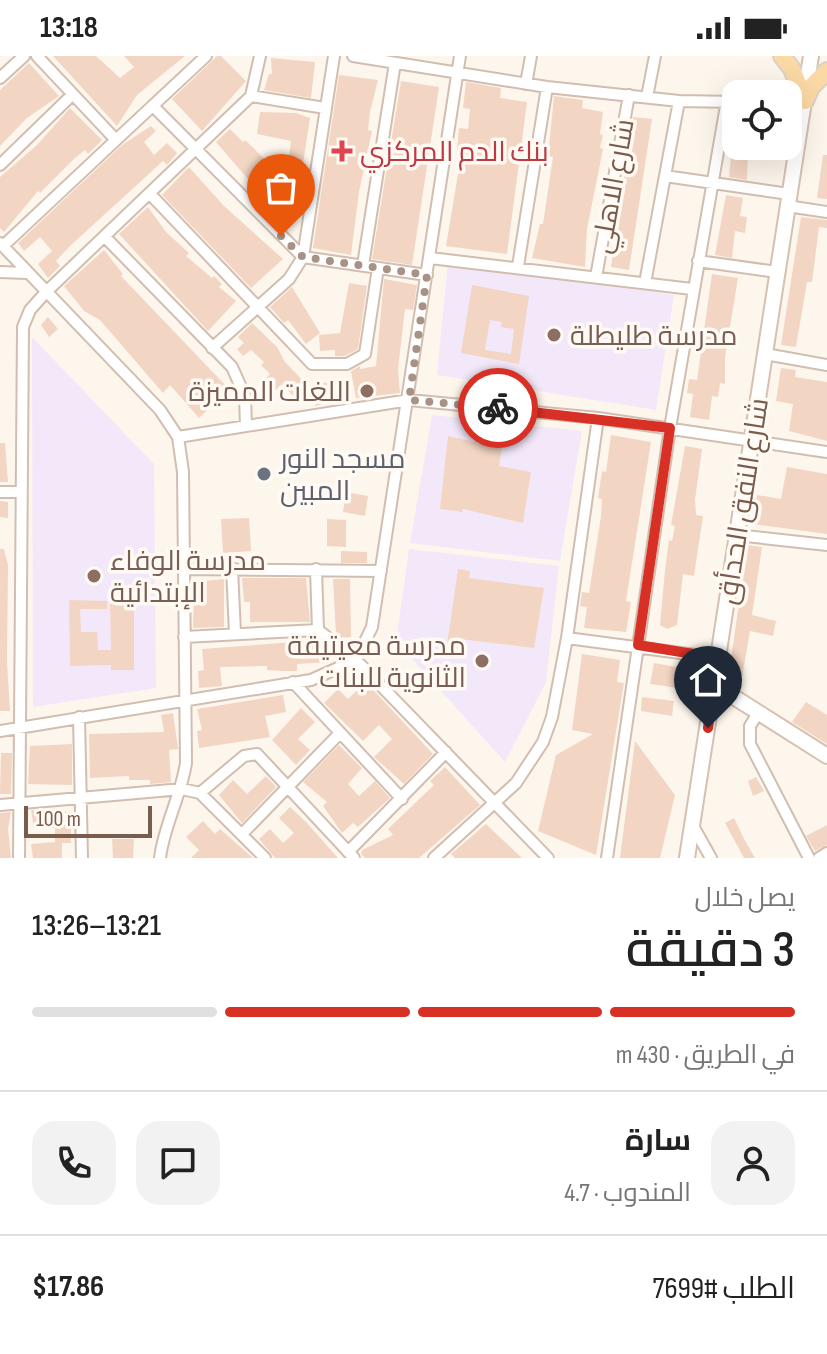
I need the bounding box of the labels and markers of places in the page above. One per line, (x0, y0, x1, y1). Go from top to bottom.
place label: بنك الدم المركزي (360, 136, 549, 173)
marker: بنك الدم المركزي (331, 140, 353, 162)
pin (247, 154, 315, 236)
place label: مدرسة طليطلة (570, 320, 738, 353)
marker: مدرسة طليطلة (545, 326, 563, 344)
place label: اللغات المميزة (189, 376, 351, 409)
marker: اللغات المميزة (358, 382, 376, 400)
place label: مسجد النور المبين (278, 443, 405, 508)
marker: مسجد النور المبين (255, 465, 273, 483)
place label: مدرسة الوفاء الإبتدائية (110, 545, 266, 610)
marker: مدرسة الوفاء الإبتدائية (85, 567, 103, 585)
place label: مدرسة معيتيقة الثانوية للبنات (287, 630, 466, 695)
pin (674, 646, 742, 728)
marker: مدرسة معيتيقة الثانوية للبنات (473, 652, 491, 670)

